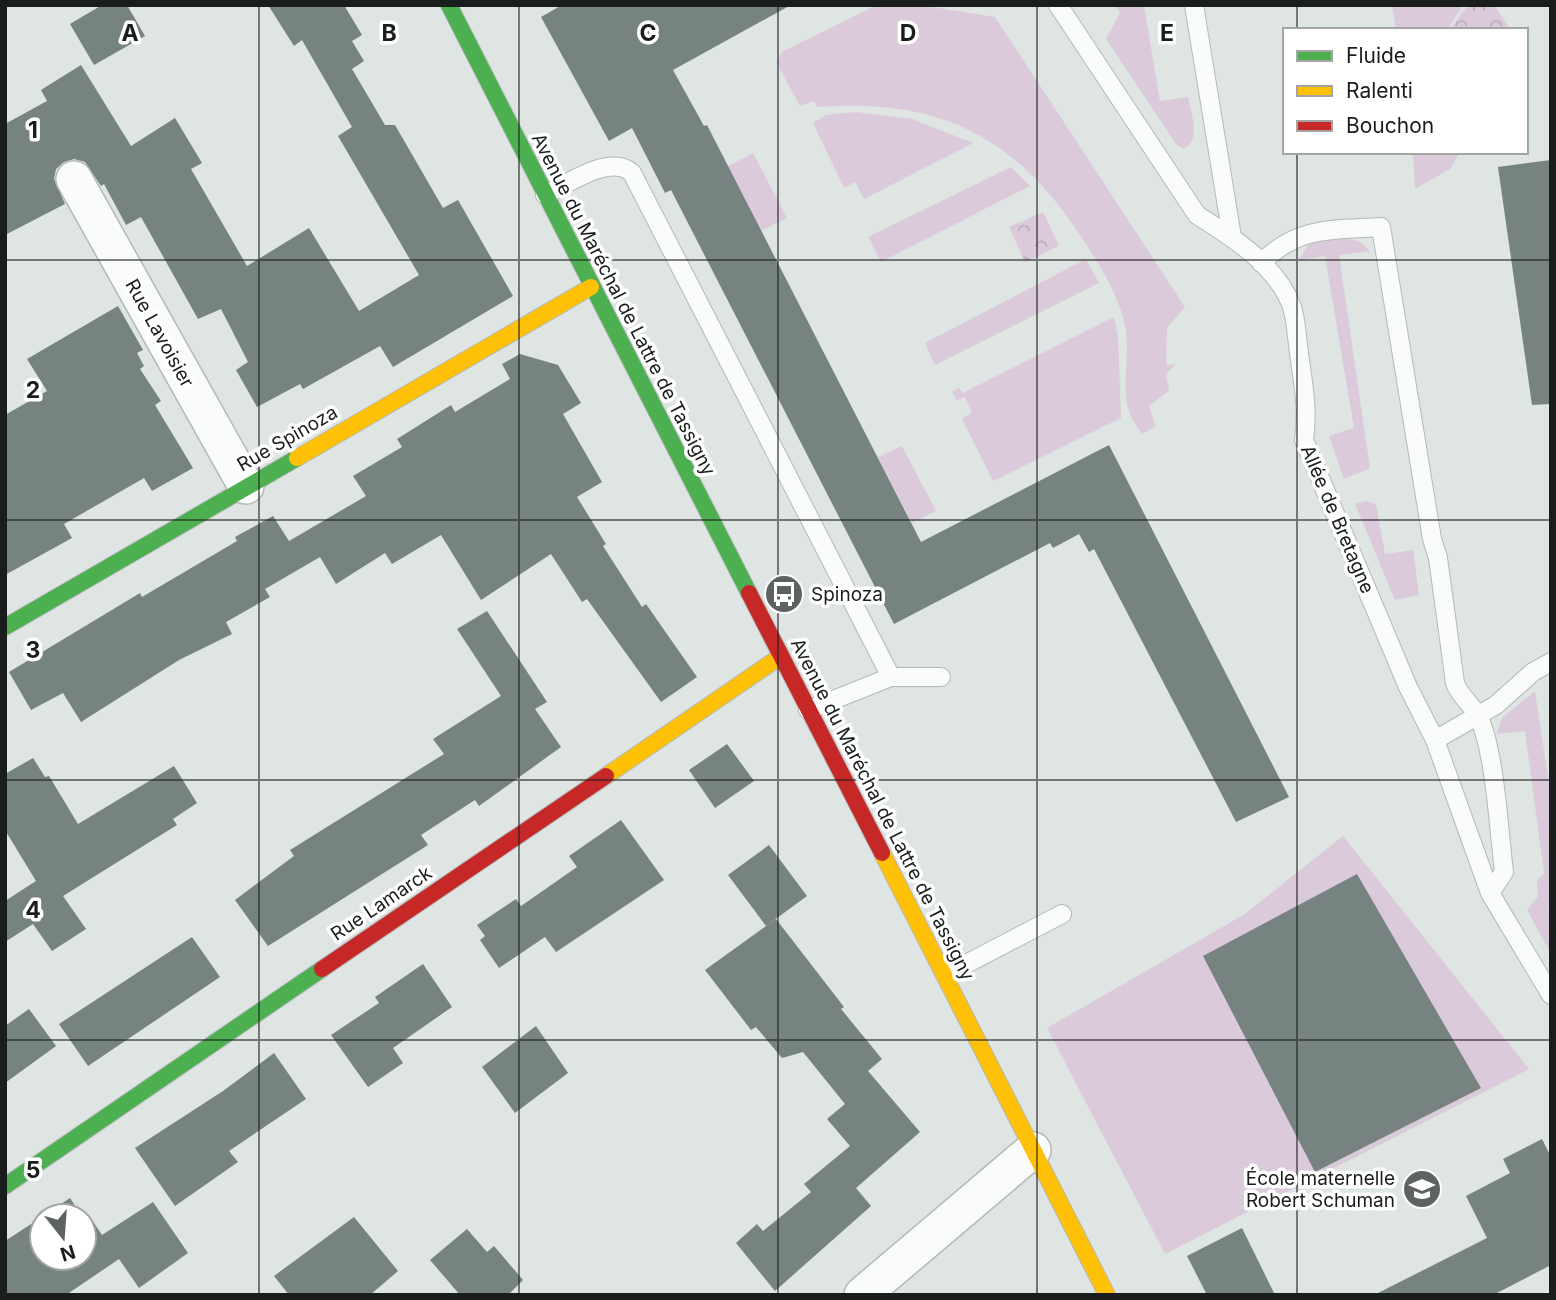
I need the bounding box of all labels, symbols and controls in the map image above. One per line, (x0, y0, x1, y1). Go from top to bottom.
text: A (121, 19, 139, 47)
text: B (381, 19, 397, 47)
text: C (639, 19, 657, 47)
text: D (900, 19, 916, 47)
text: E (1160, 19, 1174, 47)
legend (1283, 28, 1528, 154)
text: Fluide (1346, 43, 1406, 68)
text: Ralenti (1346, 78, 1413, 103)
text: Bouchon (1346, 113, 1434, 138)
text: 1 (28, 116, 38, 144)
street label: Avenue du Maréchal de Lattre de Tassigny (527, 129, 720, 479)
street label: Rue Lavoisier (120, 275, 199, 391)
text: 2 (26, 376, 40, 404)
street label: Rue Spinoza (233, 401, 341, 476)
street label: Allée de Bretagne (1296, 441, 1379, 597)
bus stop icon: Spinoza (763, 573, 805, 615)
place label: Spinoza (811, 583, 883, 606)
street label: Avenue du Maréchal de Lattre de Tassigny (786, 634, 979, 984)
text: 3 (26, 636, 40, 664)
street label: Rue Lamarck (326, 861, 437, 946)
text: 4 (25, 896, 41, 924)
text: 5 (26, 1156, 40, 1184)
place label: École maternelle Robert Schuman (1246, 1166, 1395, 1212)
school or university icon: École maternelle Robert Schuman (1401, 1168, 1443, 1210)
north arrow (28, 1202, 98, 1272)
text: N (58, 1240, 78, 1266)

